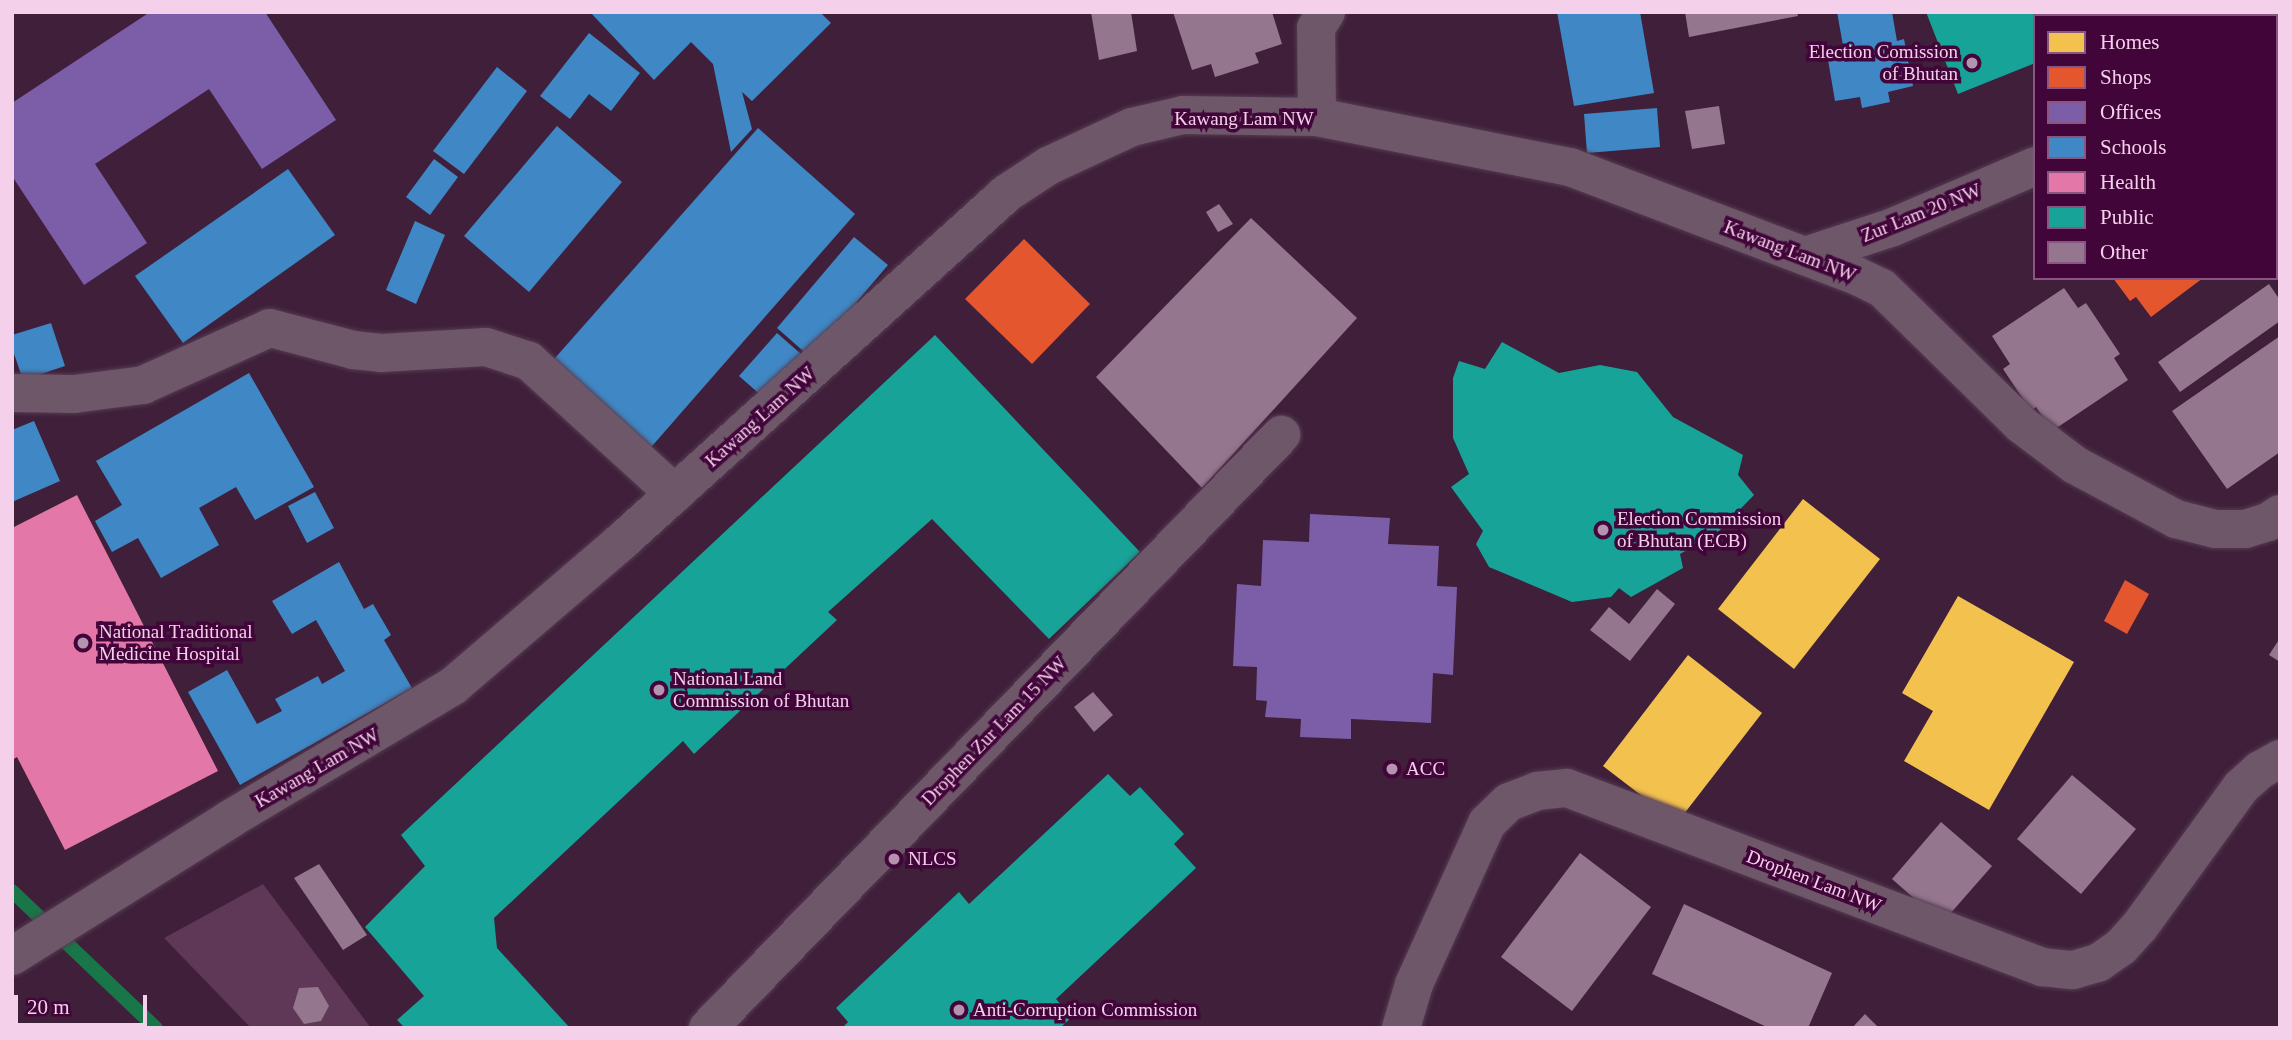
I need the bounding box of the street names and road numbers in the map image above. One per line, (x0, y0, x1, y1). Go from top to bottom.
street label: Kawang Lam NW (1174, 108, 1314, 130)
street label: Zur Lam 20 NW (1858, 179, 1984, 247)
street label: Kawang Lam NW (1721, 215, 1859, 287)
street label: Kawang Lam NW (701, 362, 819, 472)
street label: Drophen Zur Lam 15 NW (917, 652, 1071, 810)
street label: Kawang Lam NW (251, 723, 383, 813)
street label: Drophen Lam NW (1743, 845, 1885, 917)

